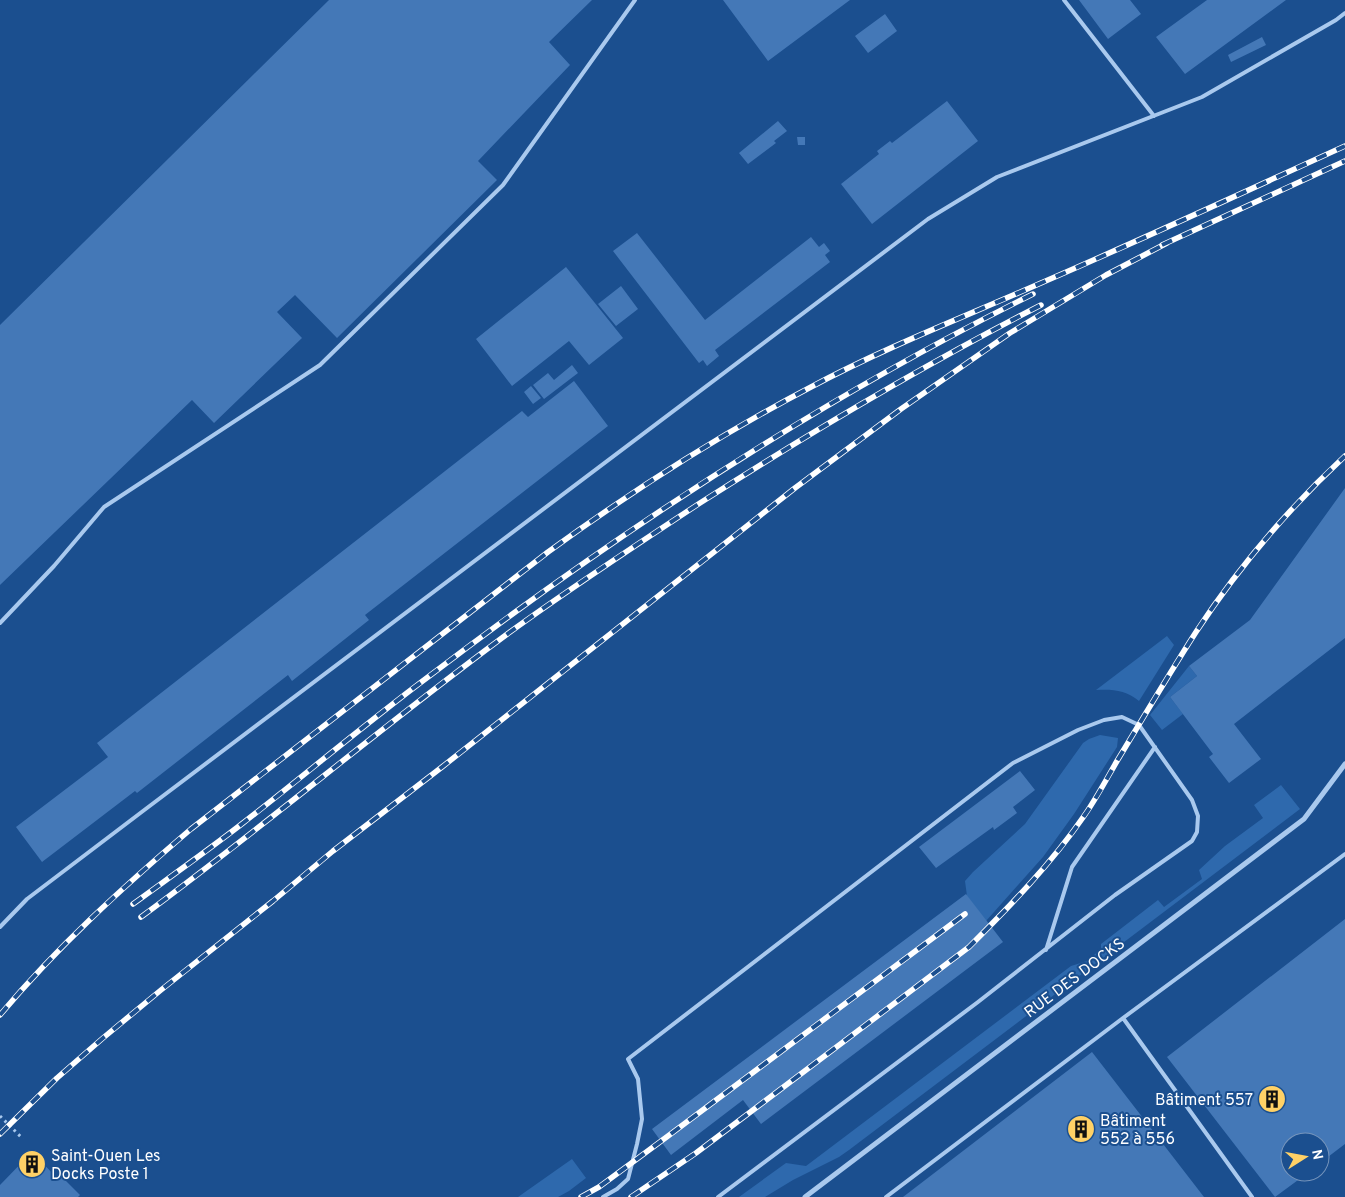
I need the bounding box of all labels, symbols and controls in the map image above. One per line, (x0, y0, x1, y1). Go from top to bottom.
street label: RUE DES DOCKS (1021, 934, 1130, 1023)
building icon: Bâtiment 557 (1257, 1084, 1287, 1114)
place label: Bâtiment 557 (1155, 1091, 1253, 1111)
place label: Bâtiment 552 à 556 (1100, 1112, 1175, 1150)
building icon: Bâtiment 552 à 556 (1066, 1114, 1096, 1144)
north arrow (1280, 1132, 1330, 1182)
place label: Saint-Ouen Les Docks Poste 1 (51, 1147, 161, 1185)
text: N (1307, 1148, 1326, 1161)
building icon: Saint-Ouen Les Docks Poste 1 (17, 1149, 47, 1179)

